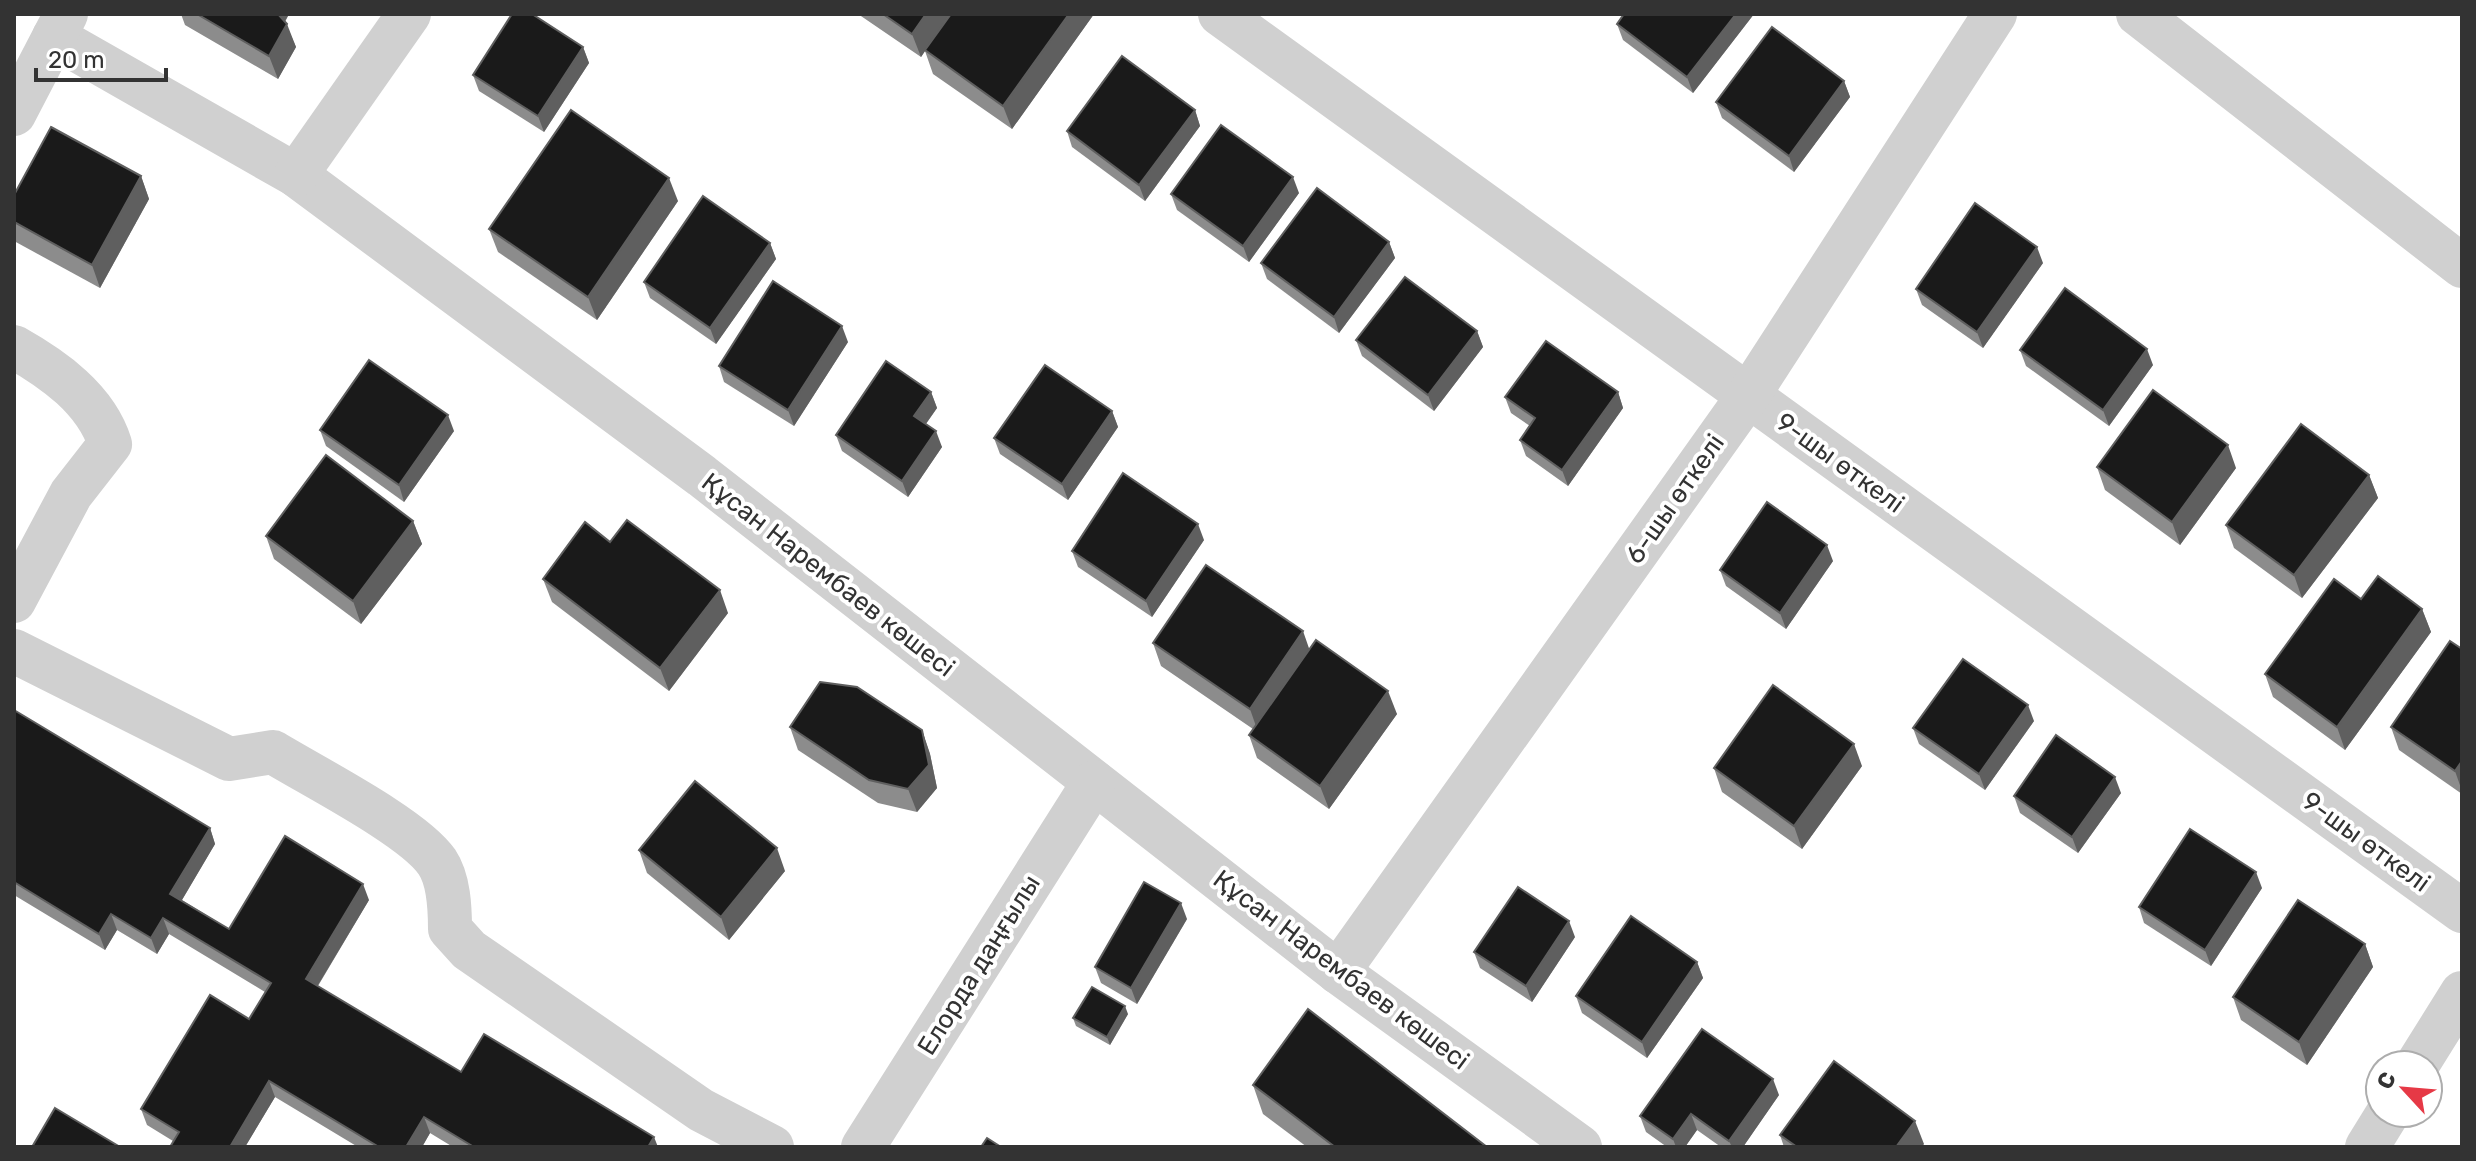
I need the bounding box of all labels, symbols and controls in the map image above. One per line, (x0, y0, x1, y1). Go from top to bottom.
scale bar (36, 32, 166, 82)
text: 20 m (48, 46, 105, 74)
street label: 9-шы өткелі (1770, 406, 1910, 520)
street label: 6-шы өткелі (1619, 428, 1731, 570)
street label: Құсан Нарембаев көшесі (695, 467, 961, 683)
street label: 9-шы өткелі (2296, 785, 2436, 899)
street label: Құсан Нарембаев көшесі (1207, 864, 1475, 1076)
street label: Елорда даңғылы (911, 869, 1047, 1061)
north arrow (2364, 1049, 2444, 1129)
text: С (2371, 1068, 2402, 1093)

